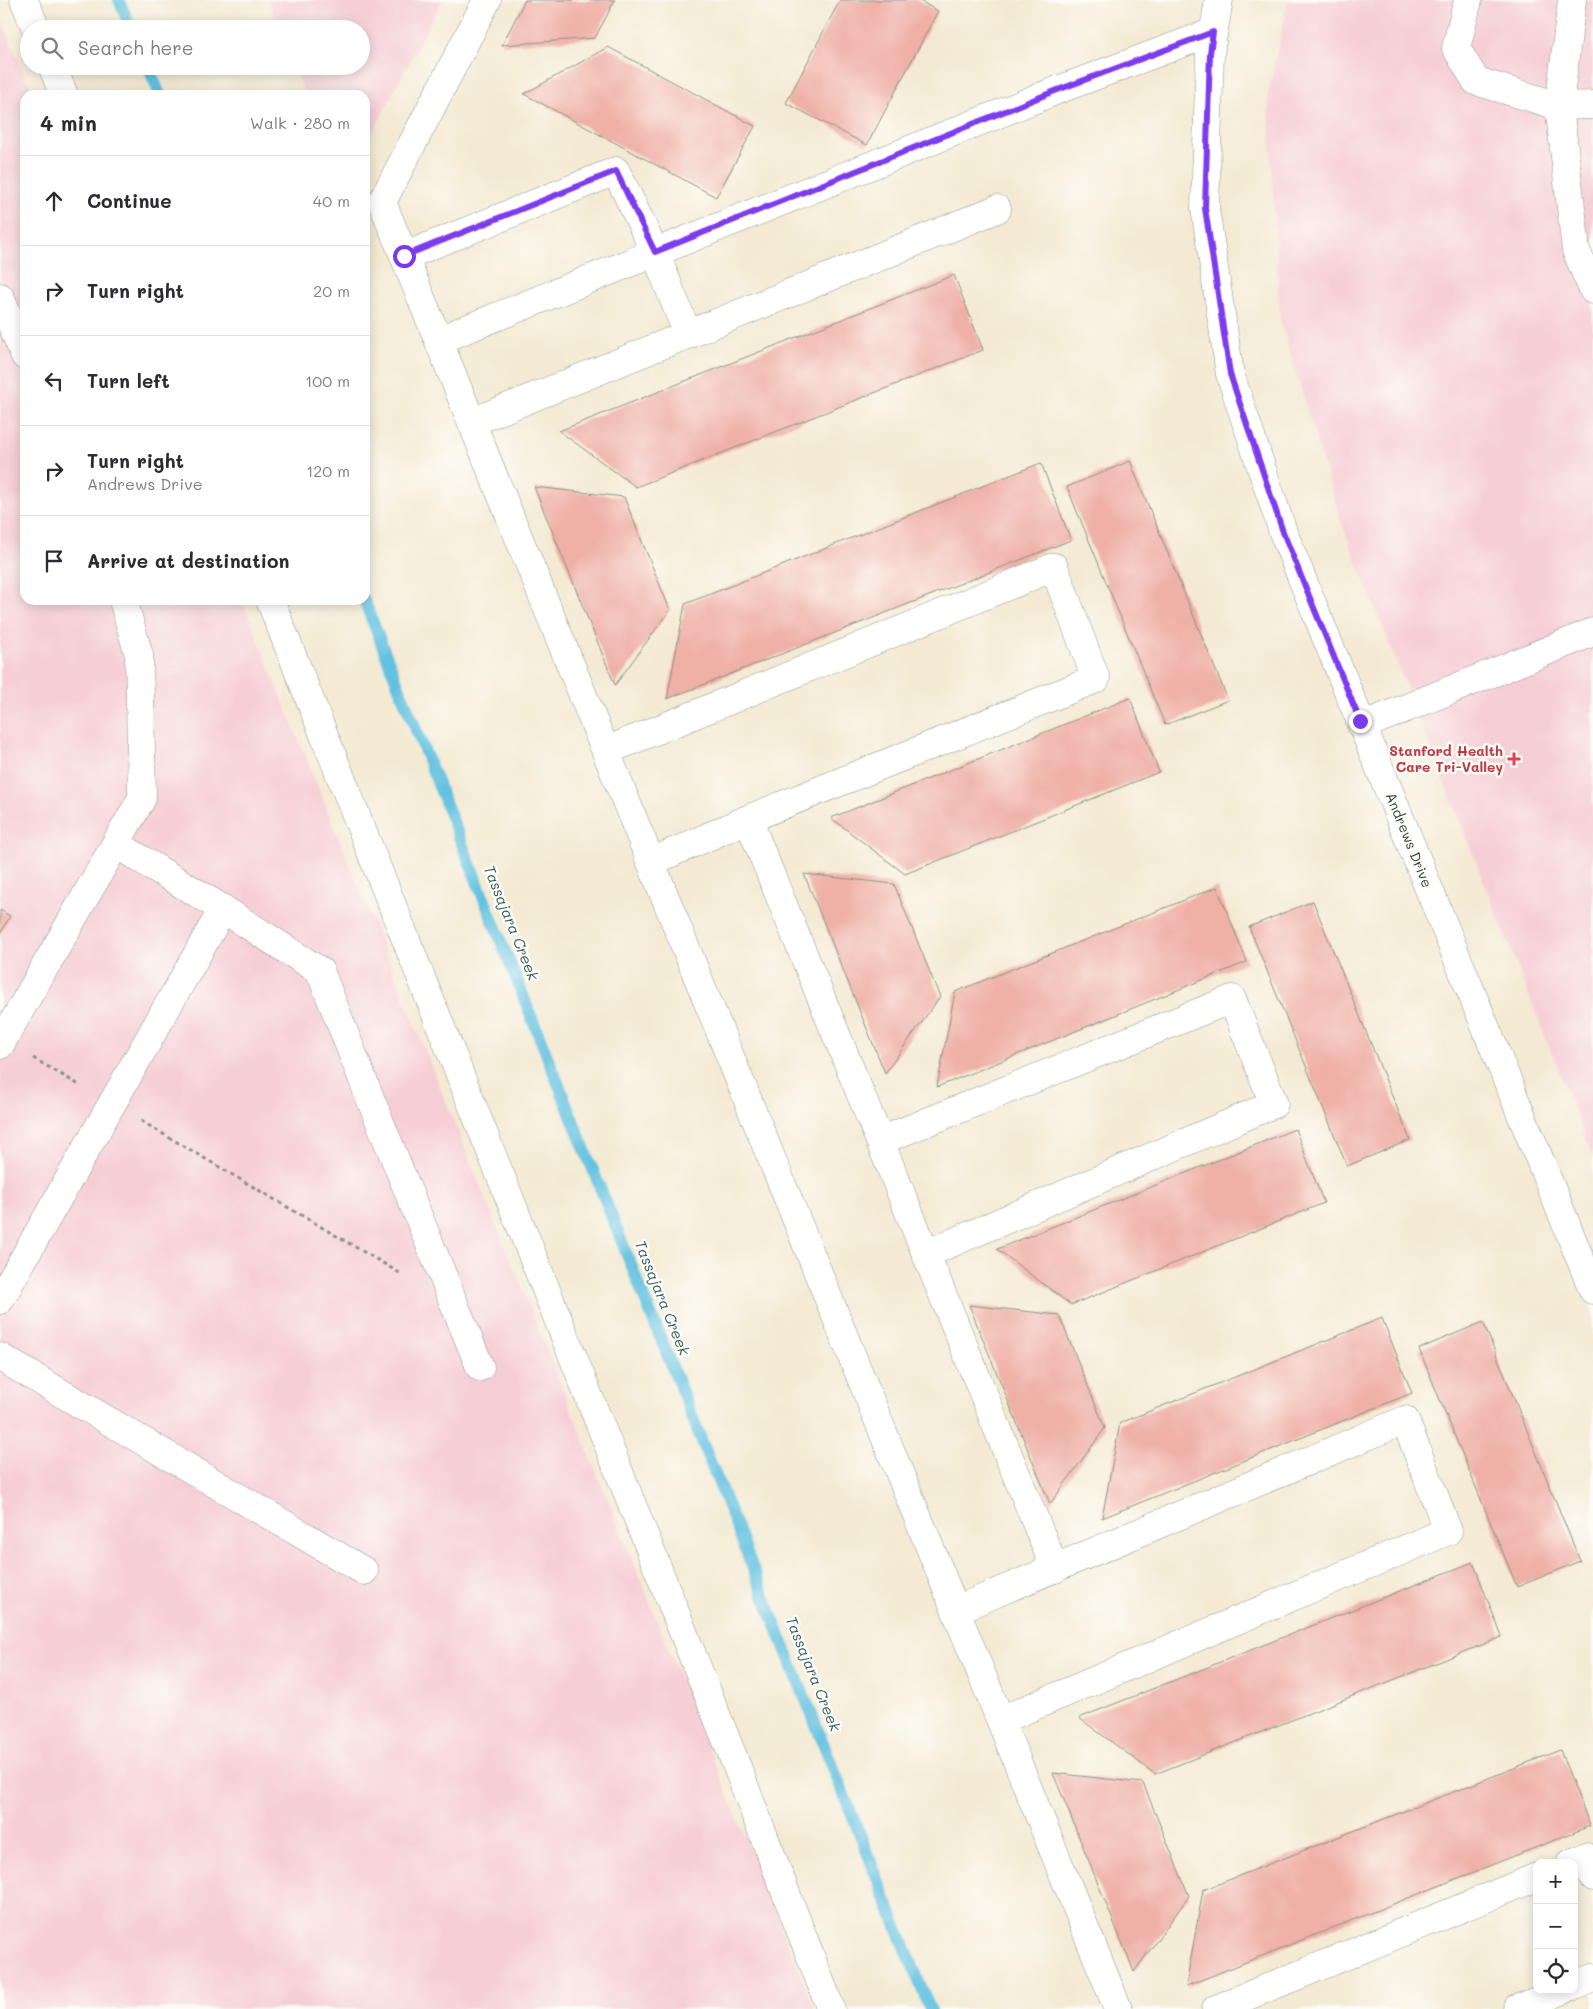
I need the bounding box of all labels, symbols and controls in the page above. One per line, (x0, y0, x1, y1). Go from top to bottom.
search box (20, 20, 370, 75)
icon: search (38, 34, 66, 62)
text: Search here (78, 35, 194, 60)
text: 4 min (40, 109, 97, 136)
text: Walk · 280 m (250, 112, 350, 133)
icon: ahead (40, 187, 68, 215)
text: Continue (87, 188, 172, 213)
text: 40 m (313, 190, 350, 211)
route start (393, 245, 416, 268)
icon: right (40, 277, 68, 305)
text: Turn right (87, 278, 184, 303)
text: 20 m (313, 280, 350, 301)
icon: left (40, 367, 68, 395)
text: Turn left (87, 368, 170, 393)
text: 100 m (305, 370, 350, 391)
text: Turn right (87, 448, 184, 473)
icon: right (40, 457, 68, 485)
text: 120 m (306, 460, 350, 481)
text: Andrews Drive (87, 473, 203, 494)
icon: arrive (40, 547, 68, 575)
text: Arrive at destination (87, 548, 290, 573)
route end (1349, 710, 1372, 733)
place label: Stanford Health Care Tri-Valley (1389, 741, 1503, 776)
marker: Stanford Health Care Tri-Valley (1507, 752, 1521, 766)
street label: Andrews Drive (1382, 789, 1437, 890)
water label: Tassajara Creek (480, 862, 545, 984)
water label: Tassajara Creek (631, 1237, 696, 1359)
water label: Tassajara Creek (782, 1613, 847, 1735)
map controls (1533, 1859, 1578, 1994)
button: + (1533, 1859, 1578, 1904)
button: − (1533, 1904, 1578, 1949)
button: locate (1533, 1949, 1578, 1994)

